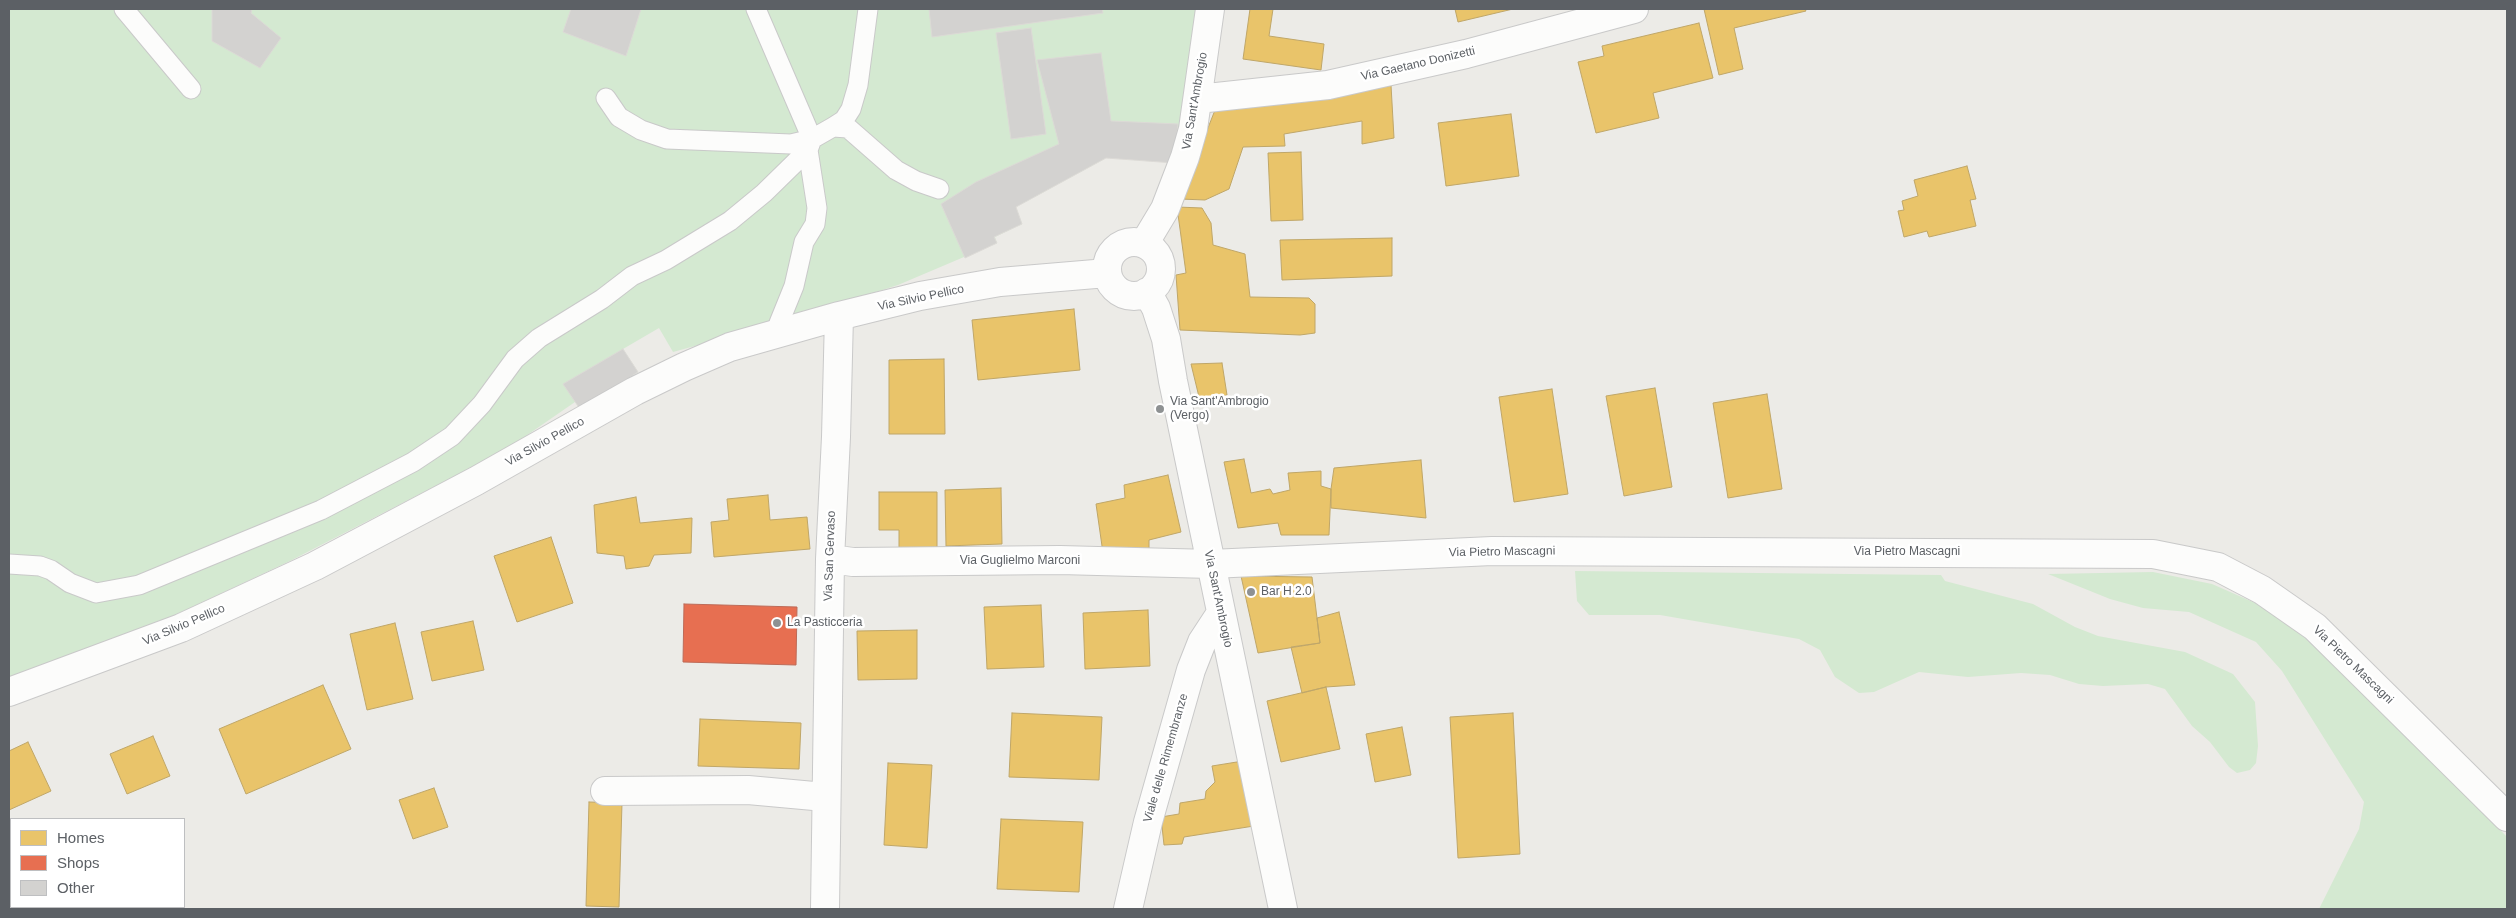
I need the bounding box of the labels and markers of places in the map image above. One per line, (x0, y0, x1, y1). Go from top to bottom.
place label: Via Sant'Ambrogio (Vergo) (1170, 395, 1269, 423)
marker: Via Sant'Ambrogio (Vergo) (1154, 403, 1166, 415)
place label: Bar H 2.0 (1261, 585, 1312, 599)
marker: Bar H 2.0 (1245, 586, 1257, 598)
place label: La Pasticceria (787, 616, 862, 630)
marker: La Pasticceria (771, 617, 783, 629)

